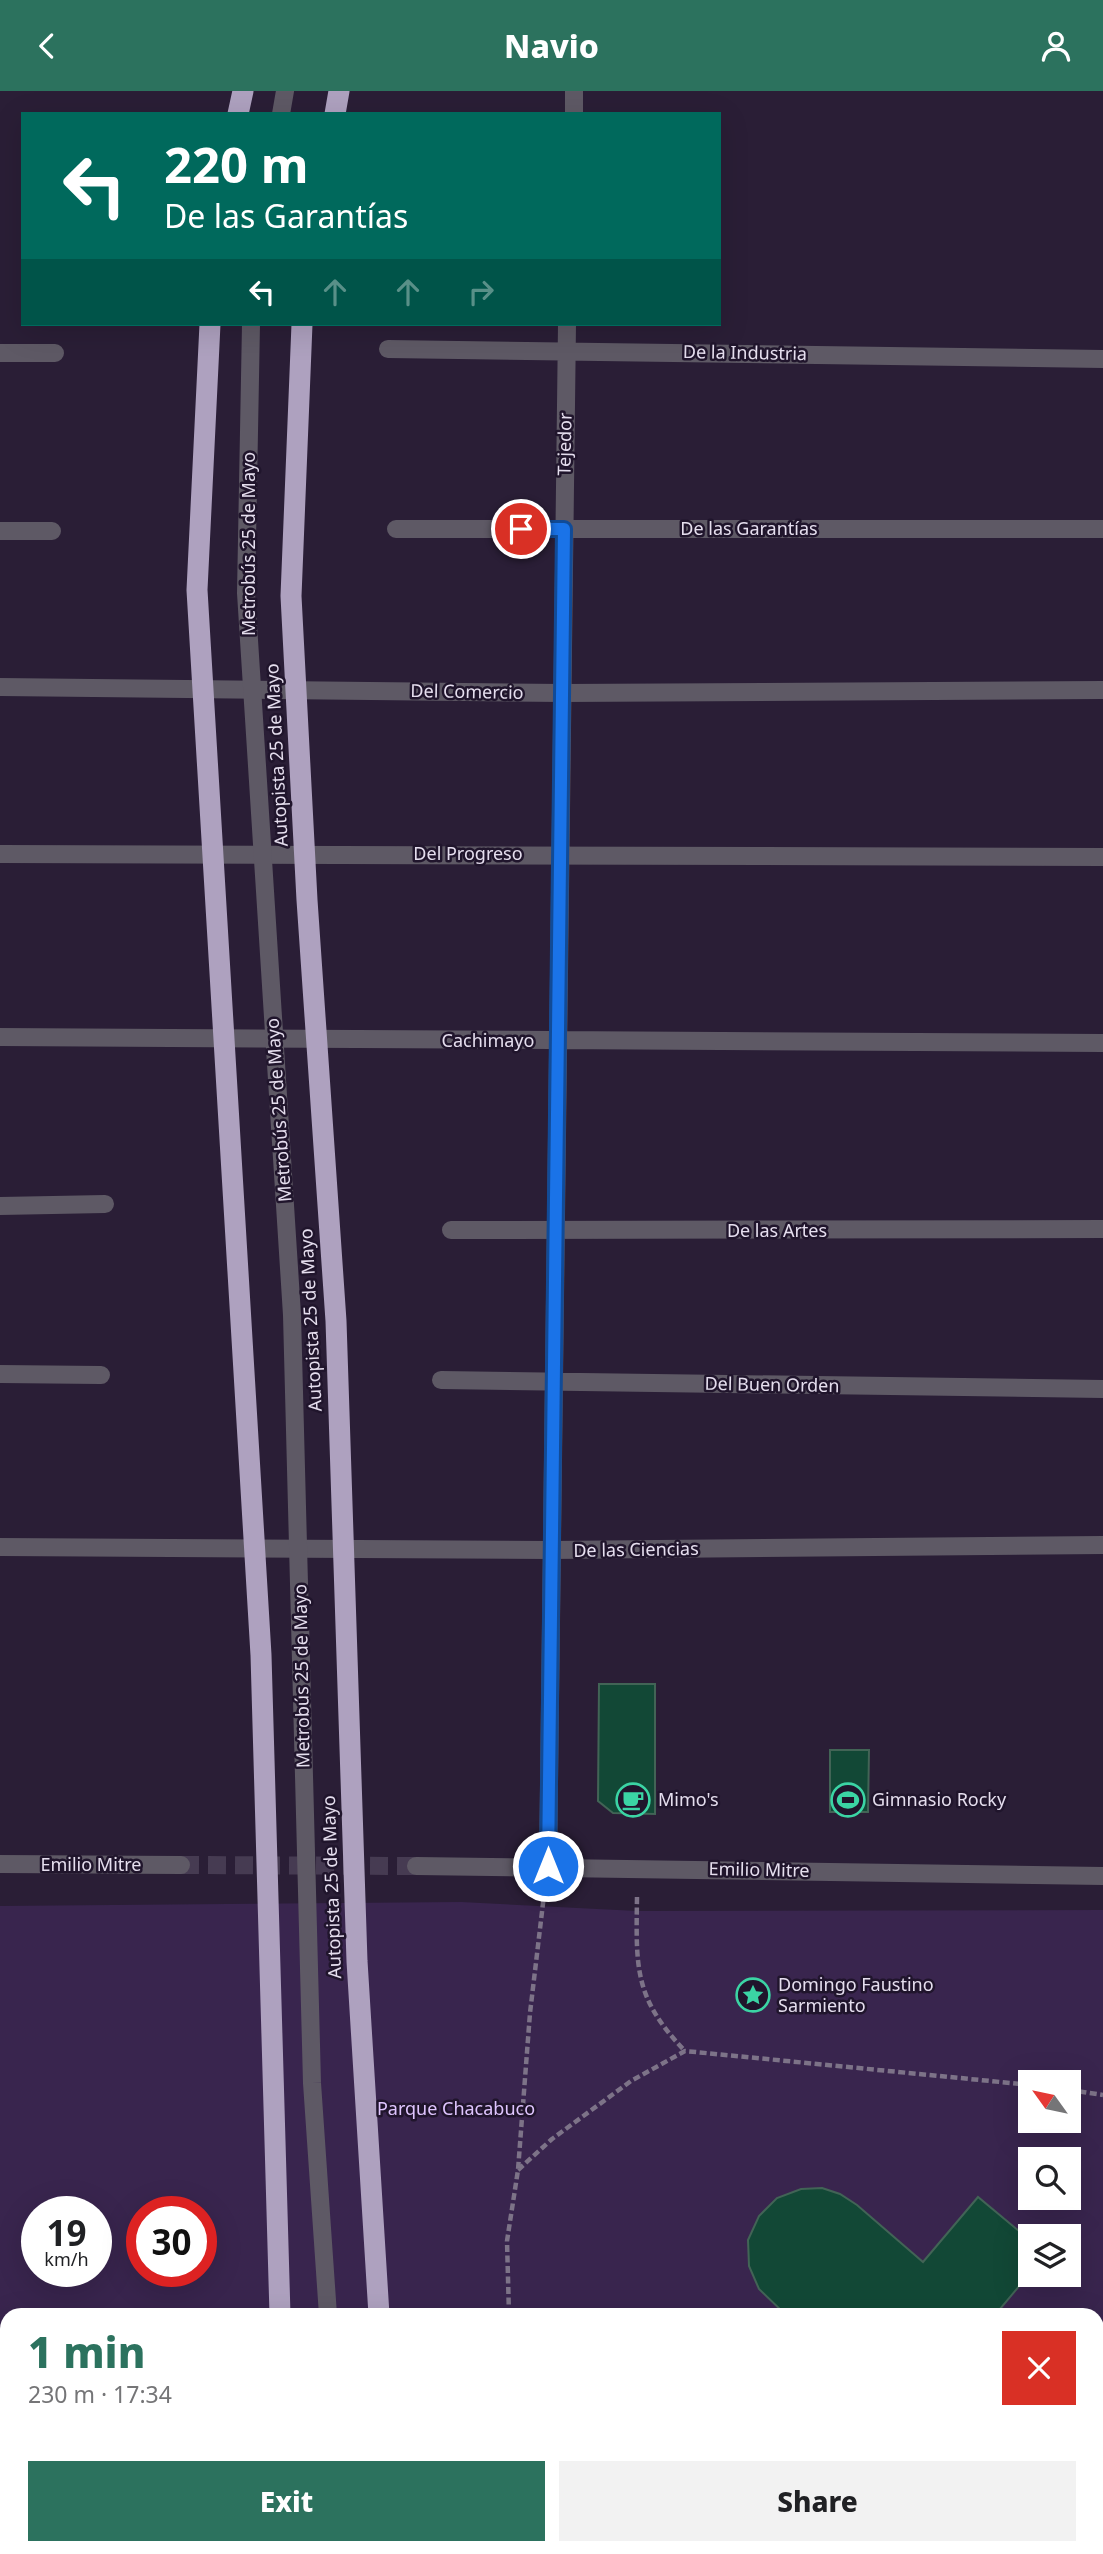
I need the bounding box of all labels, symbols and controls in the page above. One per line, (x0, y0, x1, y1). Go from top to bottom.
text: Navio (504, 24, 599, 67)
icon: back (28, 27, 66, 65)
icon: person (1037, 27, 1075, 65)
text: 220 m (164, 131, 309, 197)
icon: left (49, 140, 140, 231)
text: De las Garantías (164, 194, 408, 237)
icon: left (243, 273, 281, 311)
icon: ahead (316, 273, 354, 311)
icon: ahead (389, 273, 427, 311)
icon: right (462, 273, 500, 311)
street label: De la Industria (683, 339, 807, 365)
street label: Tejedor (551, 412, 577, 476)
street label: Metrobús 25 de Mayo (236, 452, 260, 636)
pin (491, 499, 551, 559)
icon: arrive (502, 510, 540, 548)
street label: De las Garantías (680, 516, 818, 540)
street label: Autopista 25 de Mayo (259, 663, 293, 847)
street label: Del Comercio (410, 678, 524, 704)
street label: Del Progreso (413, 841, 523, 865)
street label: Metrobús 25 de Mayo (260, 1017, 296, 1203)
street label: Cachimayo (442, 1028, 534, 1052)
street label: De las Artes (727, 1218, 827, 1242)
street label: Autopista 25 de Mayo (293, 1228, 327, 1412)
street label: Del Buen Orden (704, 1371, 840, 1397)
street label: De las Ciencias (573, 1536, 699, 1562)
street label: Metrobús 25 de Mayo (287, 1584, 315, 1768)
cafe icon: Mimo's (614, 1781, 652, 1819)
sports icon: Gimnasio Rocky (829, 1781, 867, 1819)
place label: Mimo's (658, 1787, 719, 1811)
place label: Gimnasio Rocky (872, 1787, 1007, 1811)
street label: Autopista 25 de Mayo (316, 1795, 346, 1979)
position arrow (511, 1829, 585, 1903)
street label: Emilio Mitre (40, 1852, 142, 1876)
street label: Emilio Mitre (708, 1856, 810, 1882)
place label: Domingo Faustino Sarmiento (778, 1972, 934, 2017)
place icon: Domingo Faustino Sarmiento (734, 1976, 772, 2014)
north arrow (1018, 2070, 1082, 2133)
map controls (1018, 2070, 1081, 2287)
park label: Parque Chacabuco (377, 2096, 535, 2120)
button: search (1018, 2147, 1081, 2210)
speed limit sign: 30 (126, 2196, 217, 2287)
text: 19 (46, 2209, 87, 2256)
button: layers (1018, 2224, 1081, 2287)
text: km/h (44, 2247, 89, 2271)
text: 1 min (28, 2323, 145, 2380)
button: close (1002, 2331, 1076, 2405)
text: 230 m · 17:34 (28, 2378, 172, 2410)
button: Exit (28, 2461, 545, 2541)
button: Share (559, 2461, 1076, 2541)

